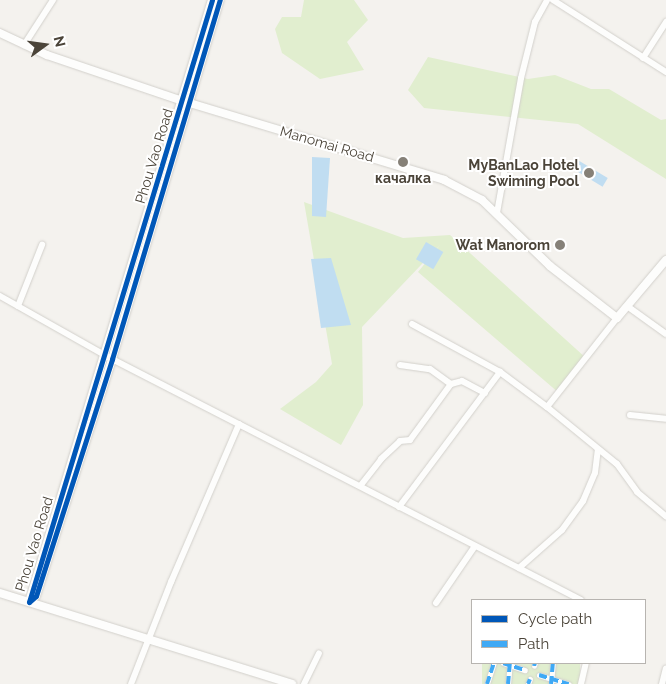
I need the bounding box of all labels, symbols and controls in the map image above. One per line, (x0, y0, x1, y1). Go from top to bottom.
north arrow (20, 20, 70, 70)
text: N (50, 34, 69, 48)
street label: Phou Vao Road (131, 106, 177, 206)
street label: Manomai Road (278, 123, 376, 165)
marker: качалка (397, 156, 409, 168)
place label: MyBanLao Hotel Swiming Pool (468, 157, 579, 190)
marker: MyBanLao Hotel Swiming Pool (583, 167, 595, 179)
place label: качалка (375, 170, 431, 186)
place label: Wat Manorom (456, 237, 550, 253)
marker: Wat Manorom (554, 239, 566, 251)
street label: Phou Vao Road (11, 494, 57, 594)
legend (471, 599, 646, 664)
text: Cycle path (518, 610, 592, 628)
text: Path (518, 635, 549, 653)

